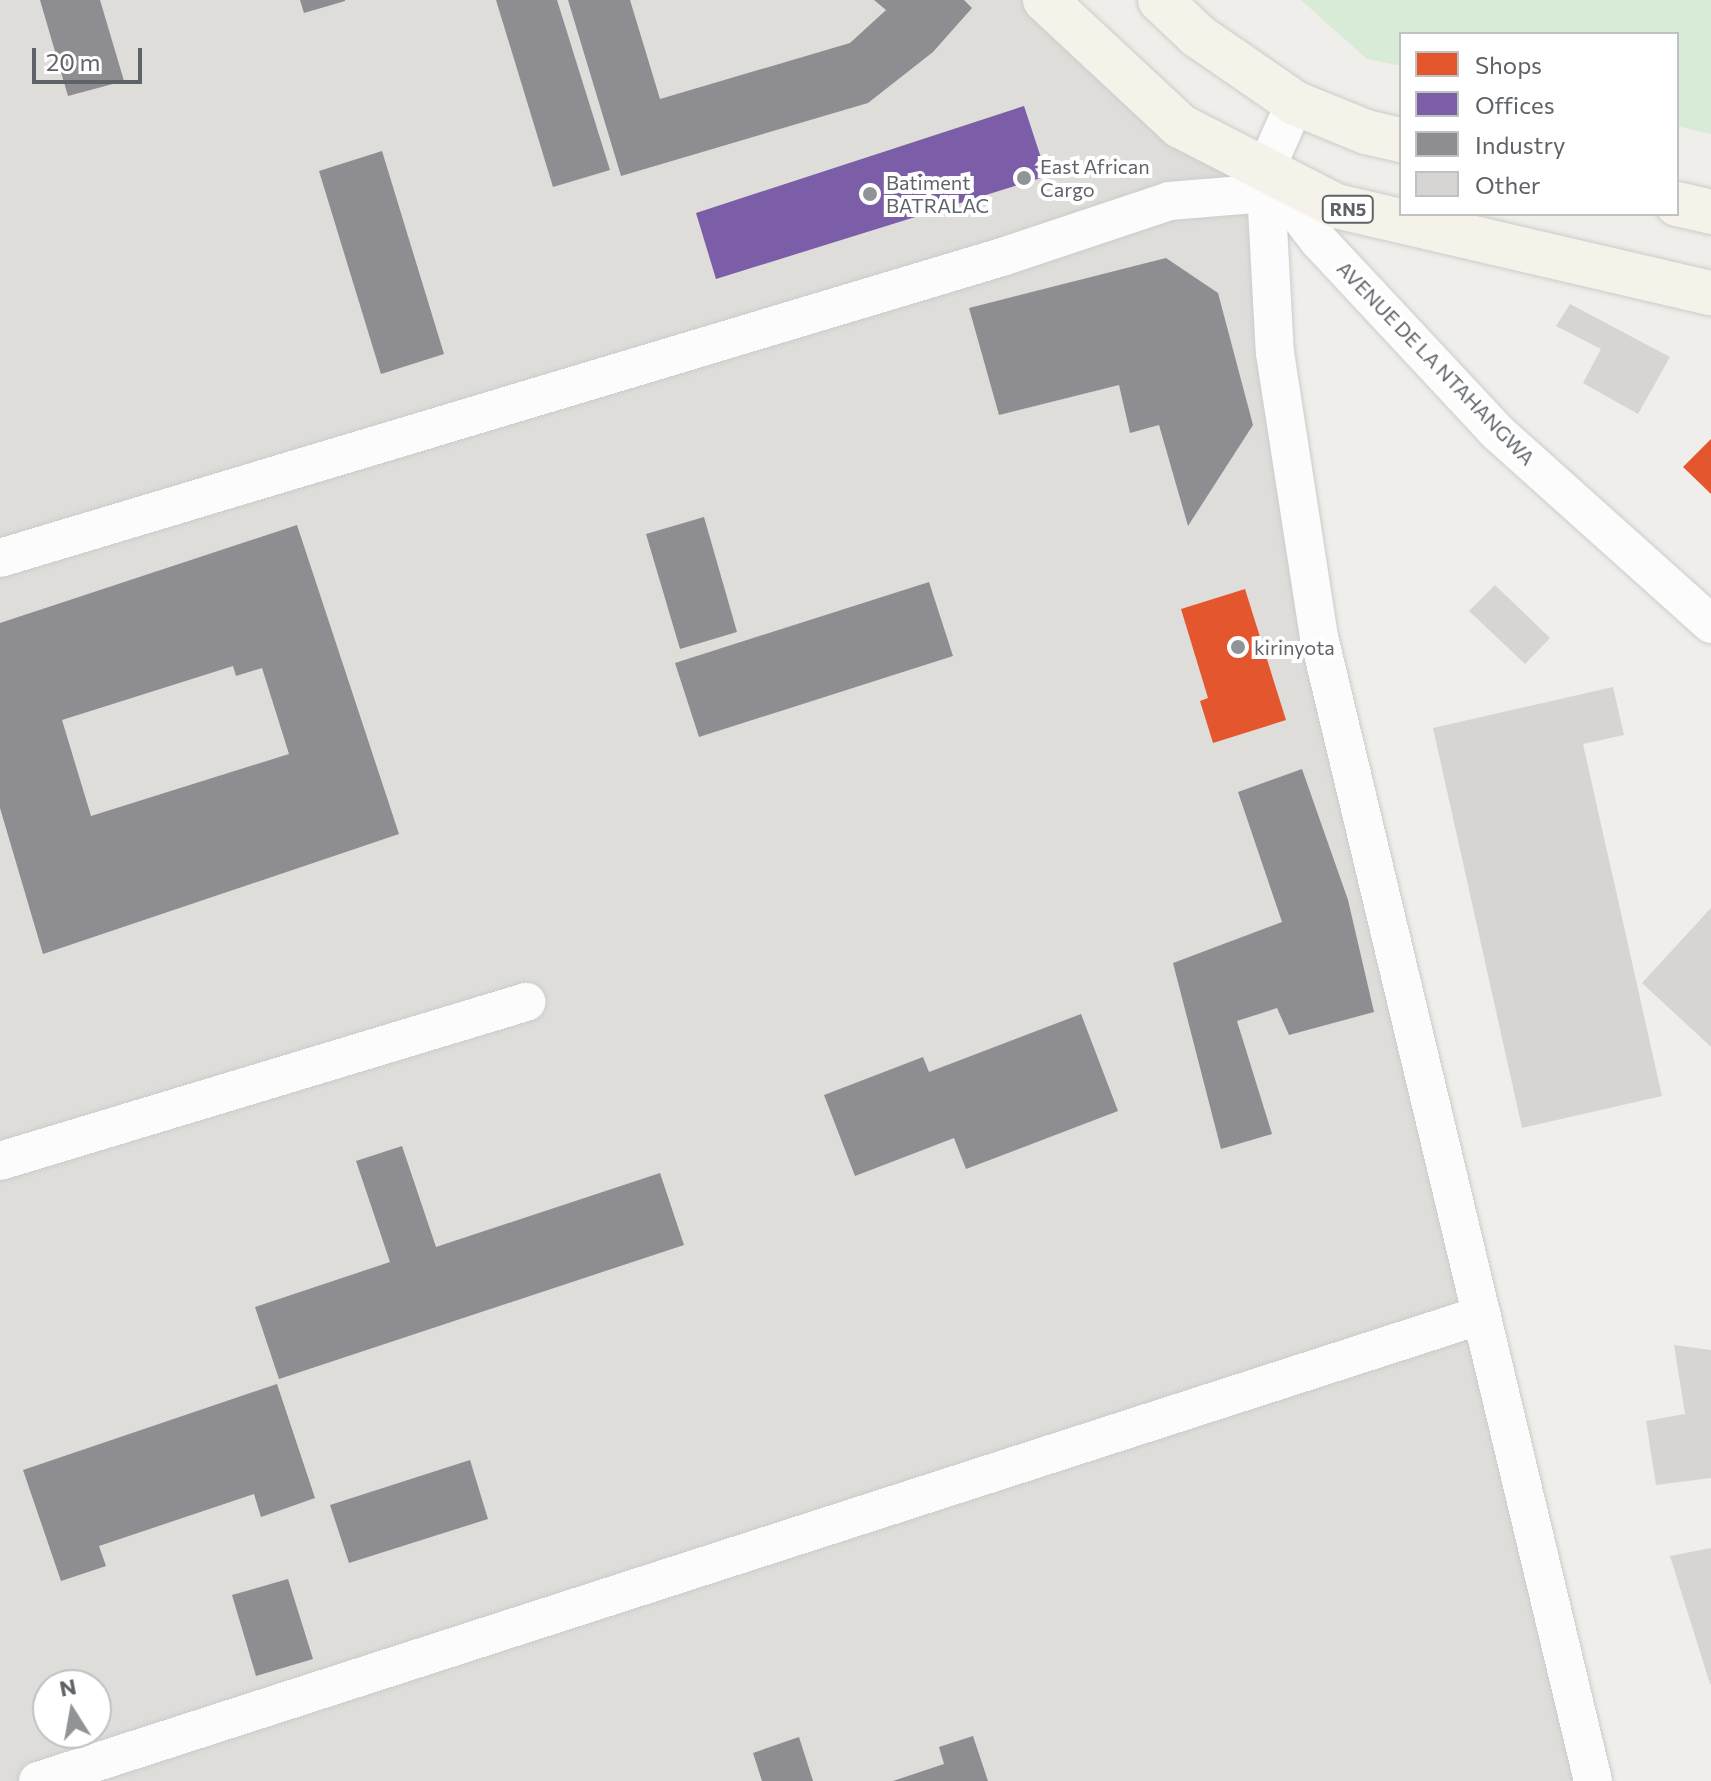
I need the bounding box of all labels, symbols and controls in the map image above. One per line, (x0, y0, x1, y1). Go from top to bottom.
scale bar (36, 32, 146, 82)
legend (1399, 32, 1679, 216)
text: 20 m (46, 47, 100, 76)
text: Shops (1475, 50, 1542, 79)
text: Offices (1475, 90, 1555, 119)
text: Industry (1475, 130, 1565, 159)
place label: East African Cargo (1040, 154, 1150, 201)
marker: East African Cargo (1015, 169, 1033, 187)
place label: Batiment BATRALAC (886, 170, 989, 217)
text: Other (1475, 170, 1540, 199)
marker: Batiment BATRALAC (861, 185, 879, 203)
road number: RN5 (1320, 195, 1376, 223)
street label: AVENUE DE LA NTAHANGWA (1332, 256, 1540, 470)
place label: kirinyota (1254, 635, 1335, 659)
marker: kirinyota (1229, 638, 1247, 656)
north arrow (32, 1669, 112, 1749)
text: N (57, 1672, 78, 1702)

